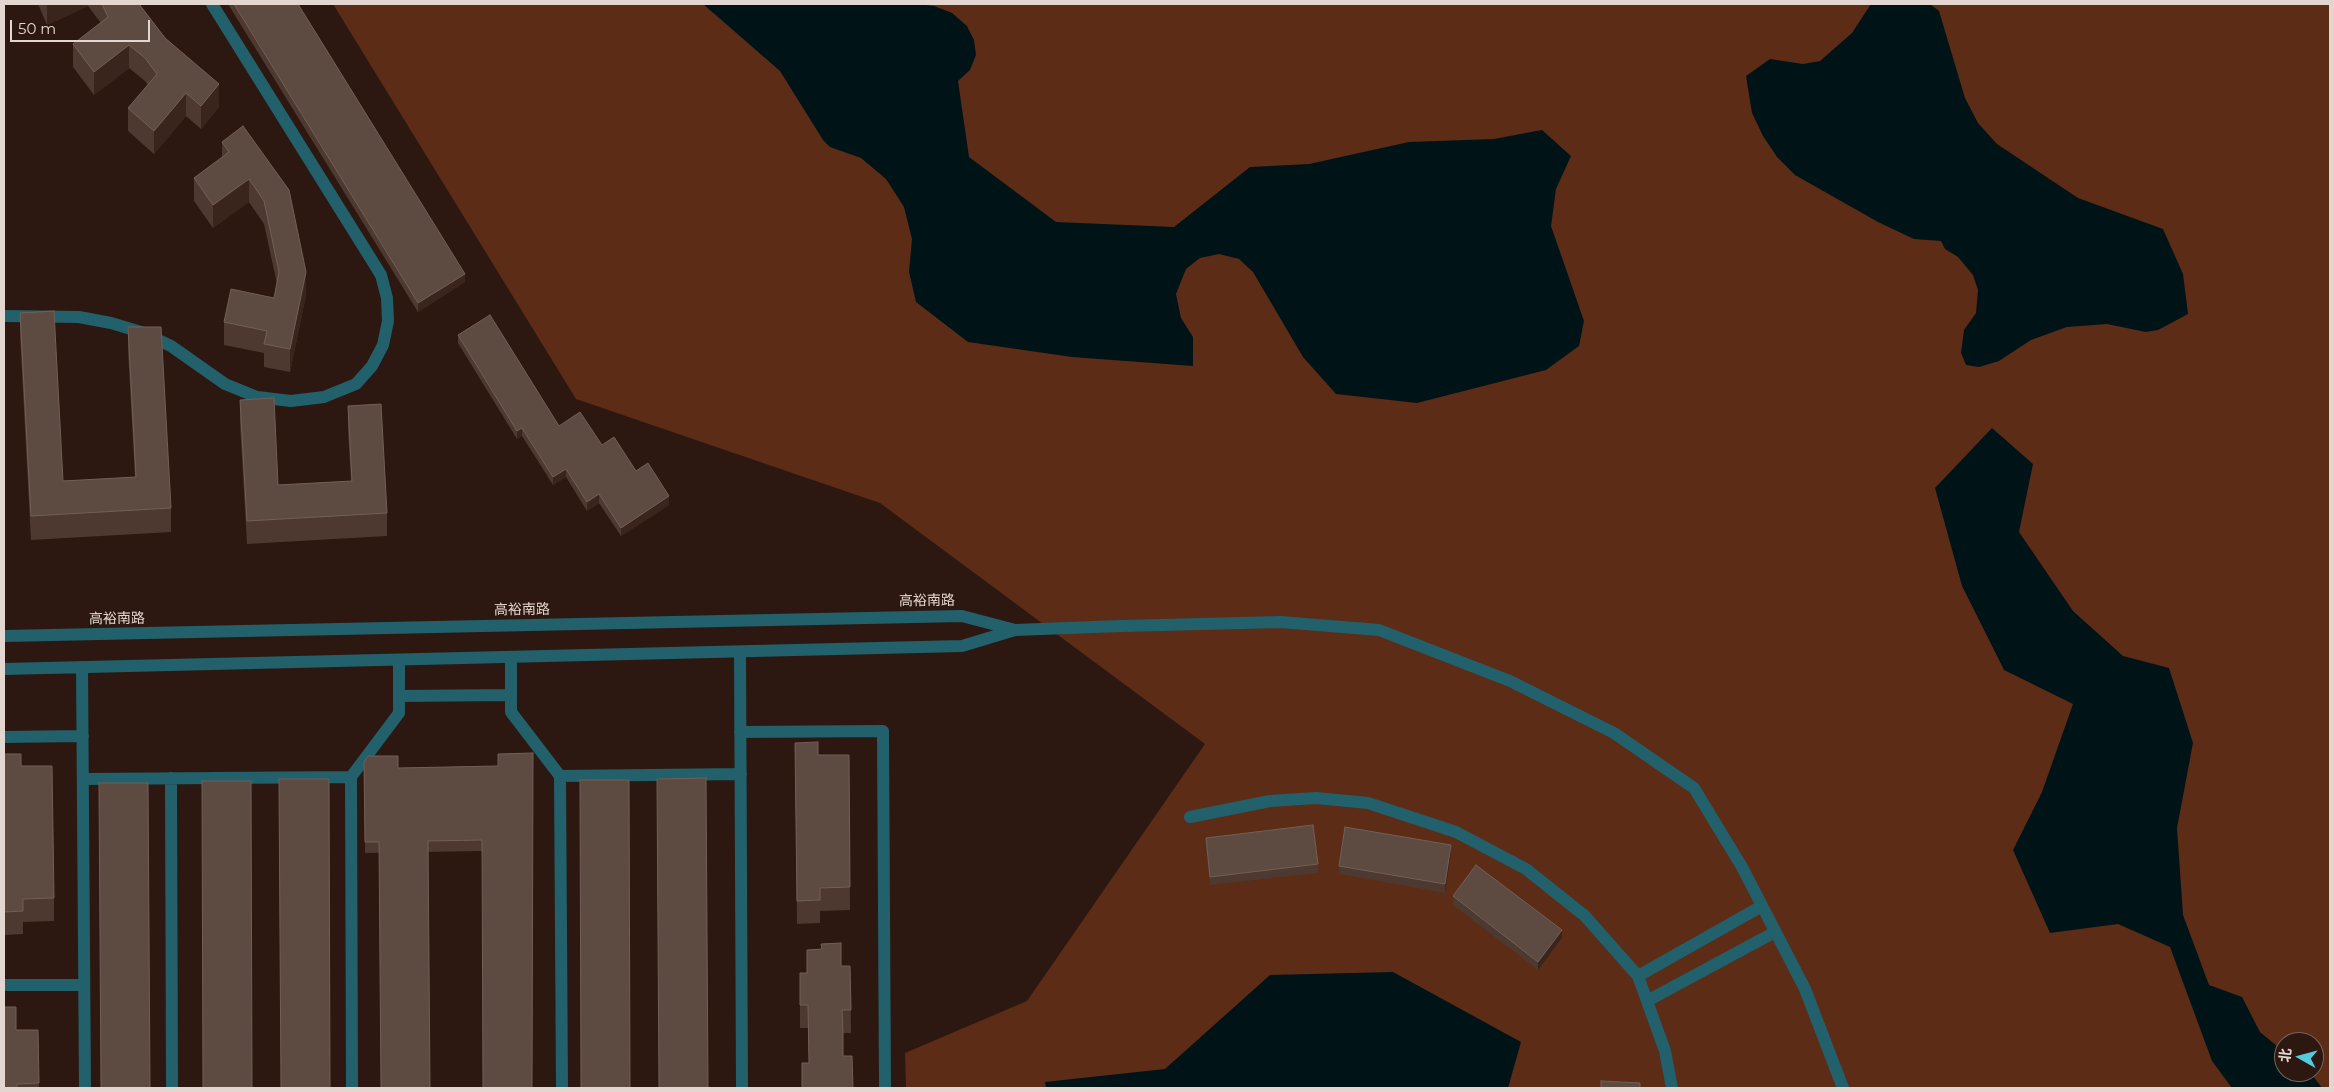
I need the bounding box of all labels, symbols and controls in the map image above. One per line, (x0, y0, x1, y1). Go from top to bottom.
scale bar (12, 10, 152, 42)
text: 50 m (18, 19, 56, 38)
street label: 高裕南路 (899, 592, 955, 610)
street label: 高裕南路 (494, 601, 550, 619)
street label: 高裕南路 (89, 610, 145, 628)
north arrow (2274, 1032, 2324, 1082)
text: 北 (2275, 1047, 2295, 1063)

